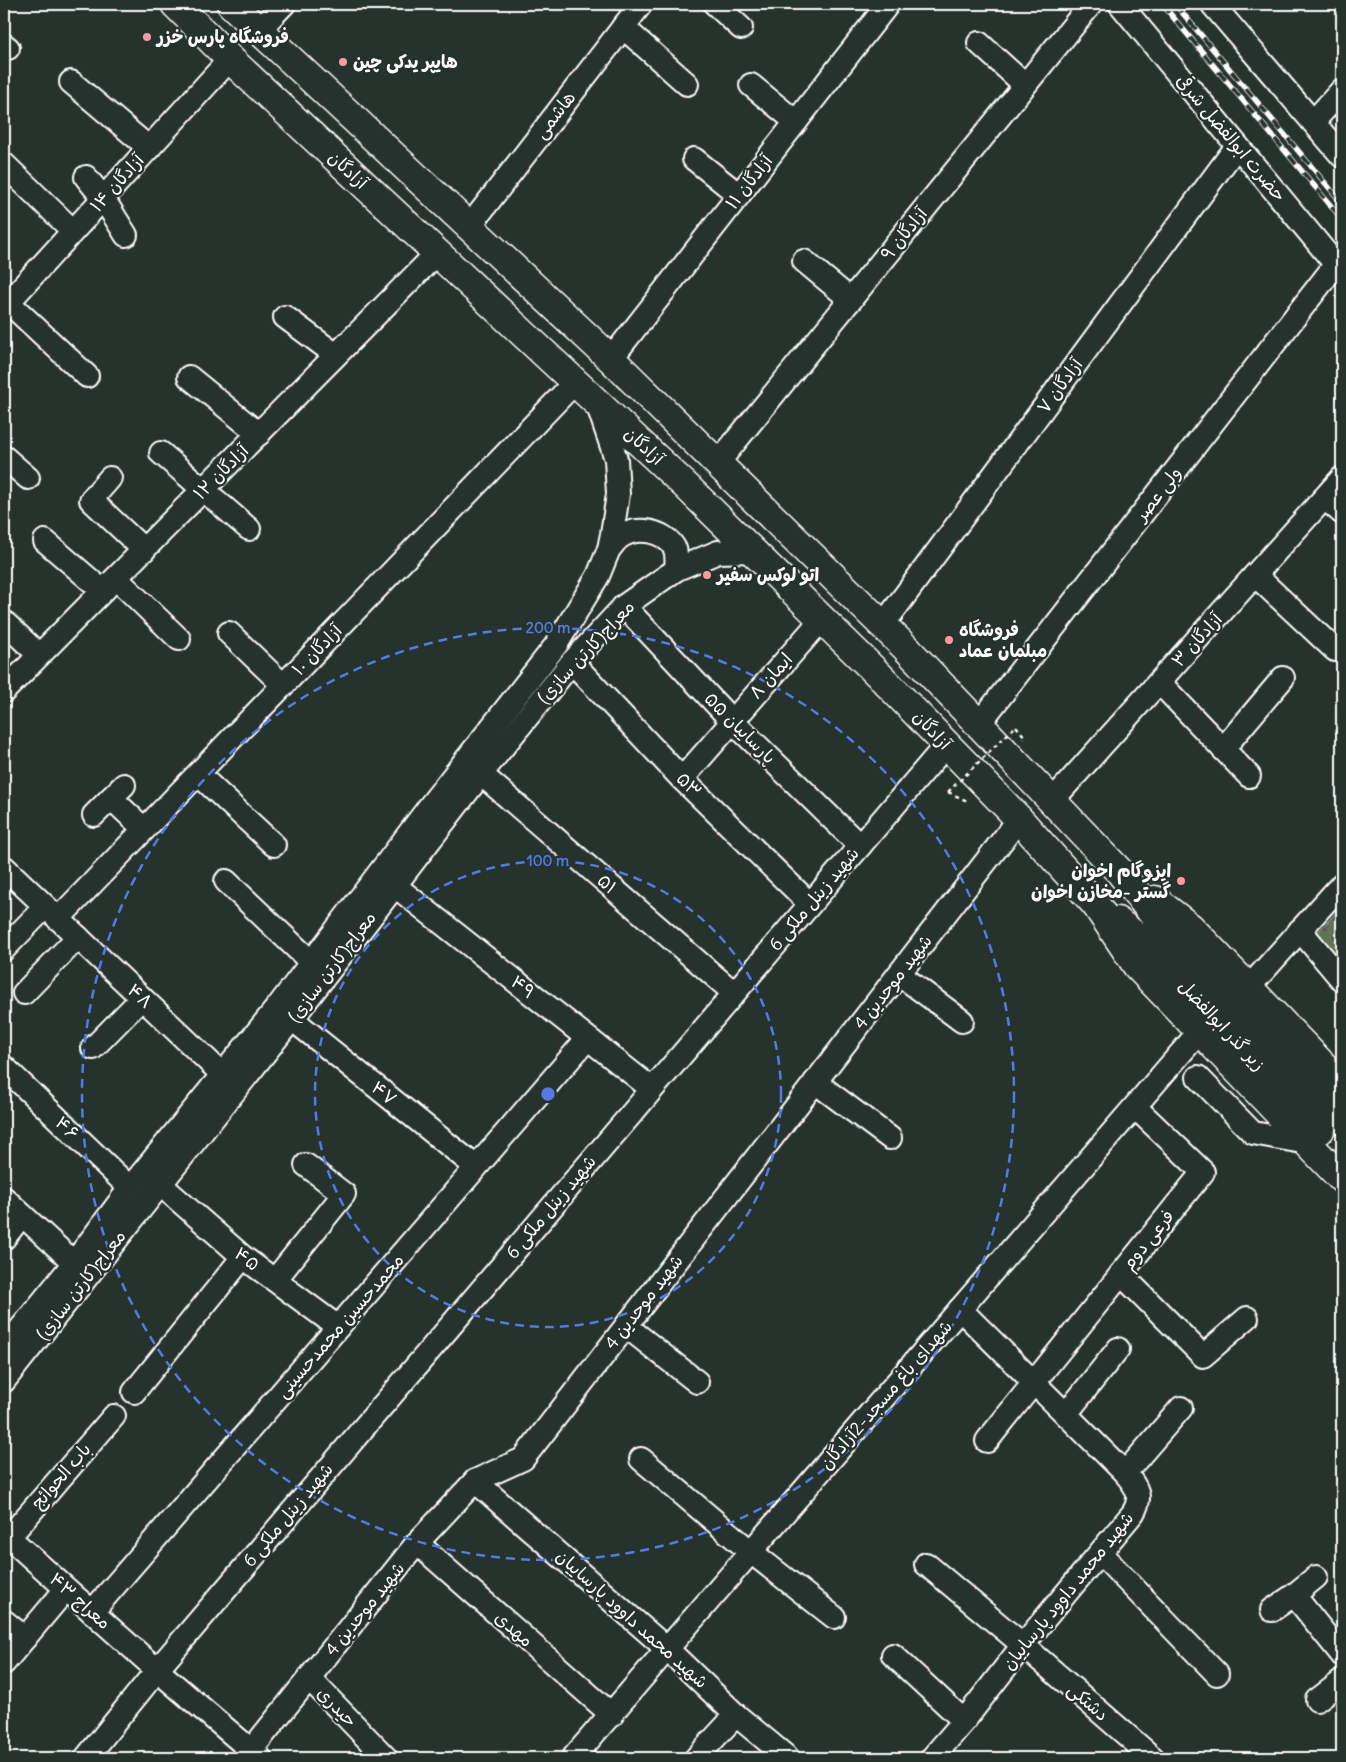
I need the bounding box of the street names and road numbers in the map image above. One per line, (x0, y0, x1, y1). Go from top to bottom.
street label: حضرت ابوالفضل شرقی (1171, 69, 1291, 206)
street label: هاشمی (529, 86, 580, 143)
street label: آزادگان (324, 146, 374, 195)
street label: ۱۴ آزادگان (85, 148, 150, 216)
street label: ۱۱ آزادگان (720, 148, 778, 214)
street label: ۹ آزادگان (875, 201, 933, 265)
street label: ۷ آزادگان (1032, 352, 1088, 418)
street label: آزادگان (620, 422, 670, 471)
street label: ۱۲ آزادگان (188, 438, 254, 504)
street label: ولی عصر (1128, 462, 1186, 527)
street label: معراج(کارتن سازی) (532, 595, 640, 709)
street label: ۳ آزادگان (1166, 607, 1228, 672)
street label: ۱۰ آزادگان (287, 618, 348, 680)
street label: ۸ ایمان (744, 648, 797, 703)
street label: پارساییان ۵۵ (699, 687, 781, 769)
street label: آزادگان (908, 705, 958, 755)
street label: ۵۳ (672, 767, 707, 802)
street label: 6 شهید زینل ملکی (763, 842, 864, 955)
street label: ۵۱ (593, 869, 622, 899)
street label: معراج(کارتن سازی) (282, 907, 382, 1027)
street label: 4 شهید موحدین (848, 930, 937, 1034)
street label: ۴۹ (506, 970, 540, 1003)
street label: زیر گذر ابوالفضل (1174, 974, 1271, 1075)
street label: ۴۸ (123, 978, 158, 1013)
street label: ۴۷ (367, 1075, 402, 1110)
street label: ۴۶ (51, 1111, 84, 1144)
street label: 6 شهید زینل ملکی (500, 1150, 601, 1263)
street label: فرعی دوم (1116, 1205, 1181, 1276)
street label: معراج(کارتن سازی) (31, 1225, 131, 1345)
street label: ۴۵ (230, 1242, 265, 1276)
street label: محمدحسین محمدحسینی (271, 1249, 409, 1403)
street label: 4 شهید موحدین (599, 1250, 688, 1354)
street label: شهدای‌ باغ مسجد-2آزادگان (814, 1315, 958, 1475)
street label: باب الحوائج (26, 1438, 96, 1514)
street label: 6 شهید زینل ملکی (237, 1458, 338, 1571)
street label: شهید محمد داوود پارساییان (997, 1507, 1139, 1675)
street label: شهید محمد داوود پارساییان (551, 1544, 713, 1694)
street label: 4 شهید موحدین (320, 1557, 409, 1660)
street label: معراج ۴۳ (44, 1567, 116, 1635)
street label: مهدی (490, 1606, 538, 1652)
street label: دشتکی (1063, 1678, 1114, 1726)
street label: حیدری (312, 1681, 362, 1732)

